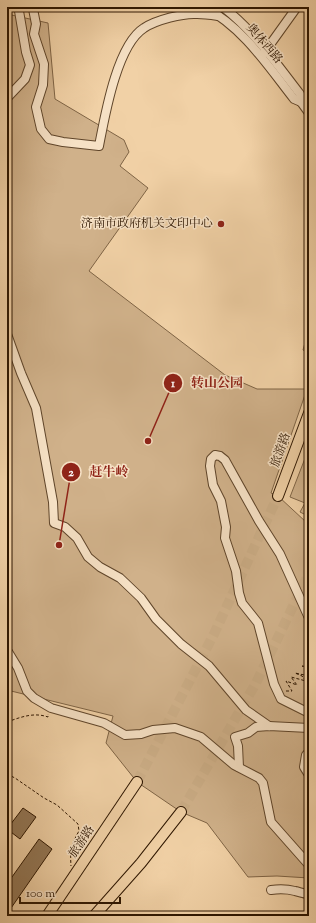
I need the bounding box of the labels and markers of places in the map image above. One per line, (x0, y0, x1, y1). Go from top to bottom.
place label: 济南市政府机关文印中心 (81, 215, 213, 233)
marker: 济南市政府机关文印中心 (216, 219, 226, 229)
callout: 转山公园 (163, 370, 251, 395)
callout: 赶牛岭 (61, 459, 136, 484)

